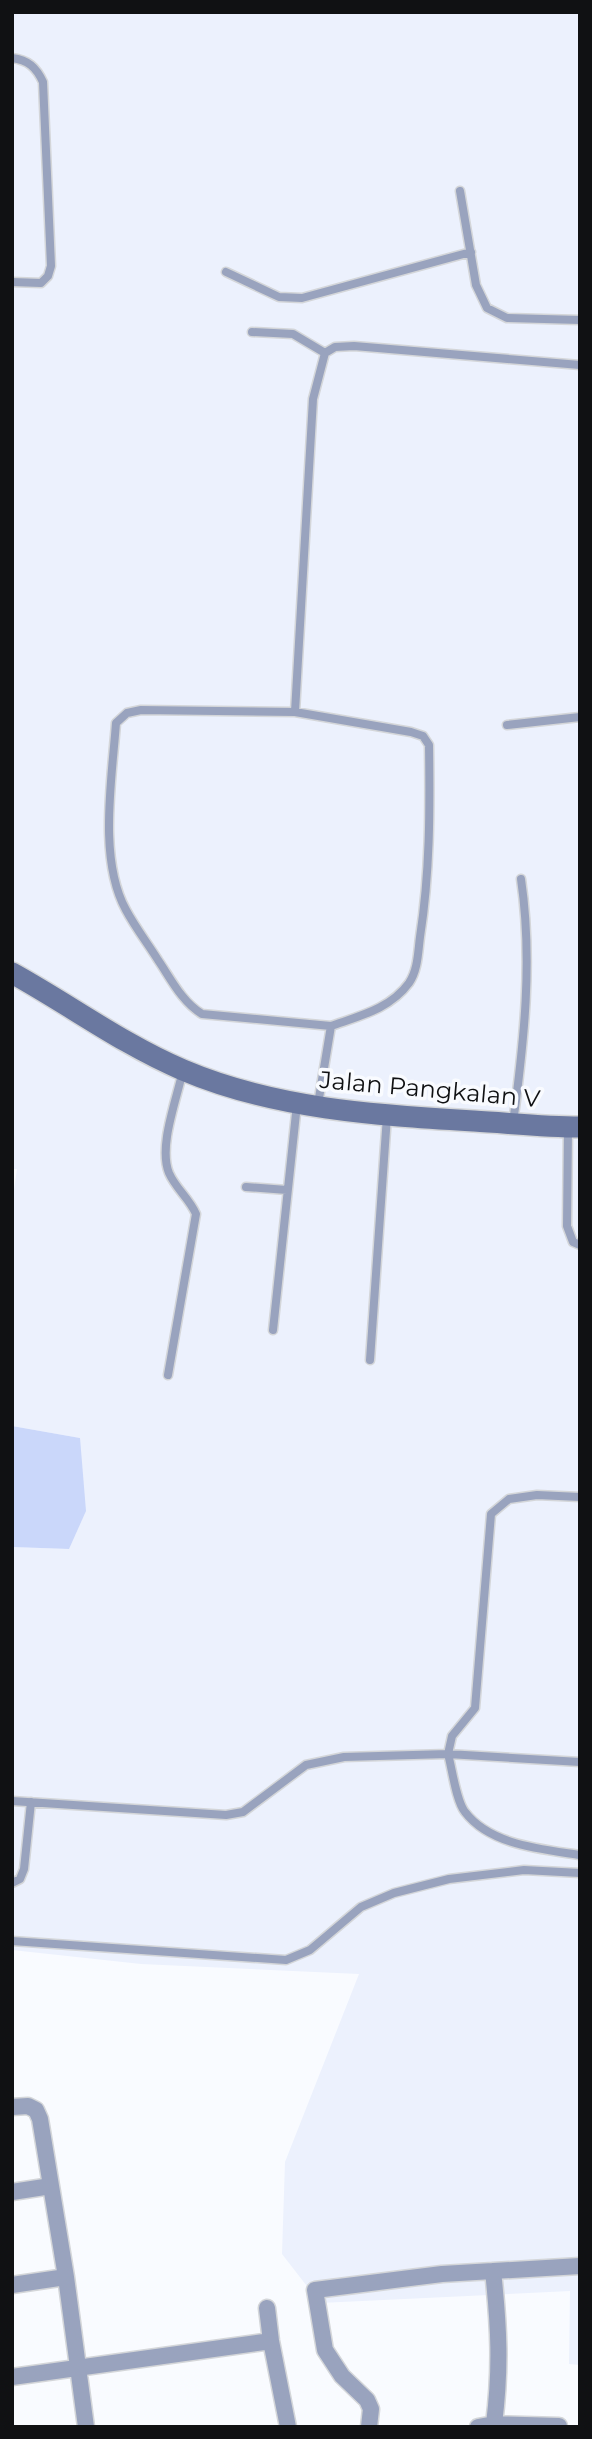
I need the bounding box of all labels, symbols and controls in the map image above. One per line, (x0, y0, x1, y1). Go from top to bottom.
street label: Jalan Pangkalan V (318, 1065, 542, 1113)

